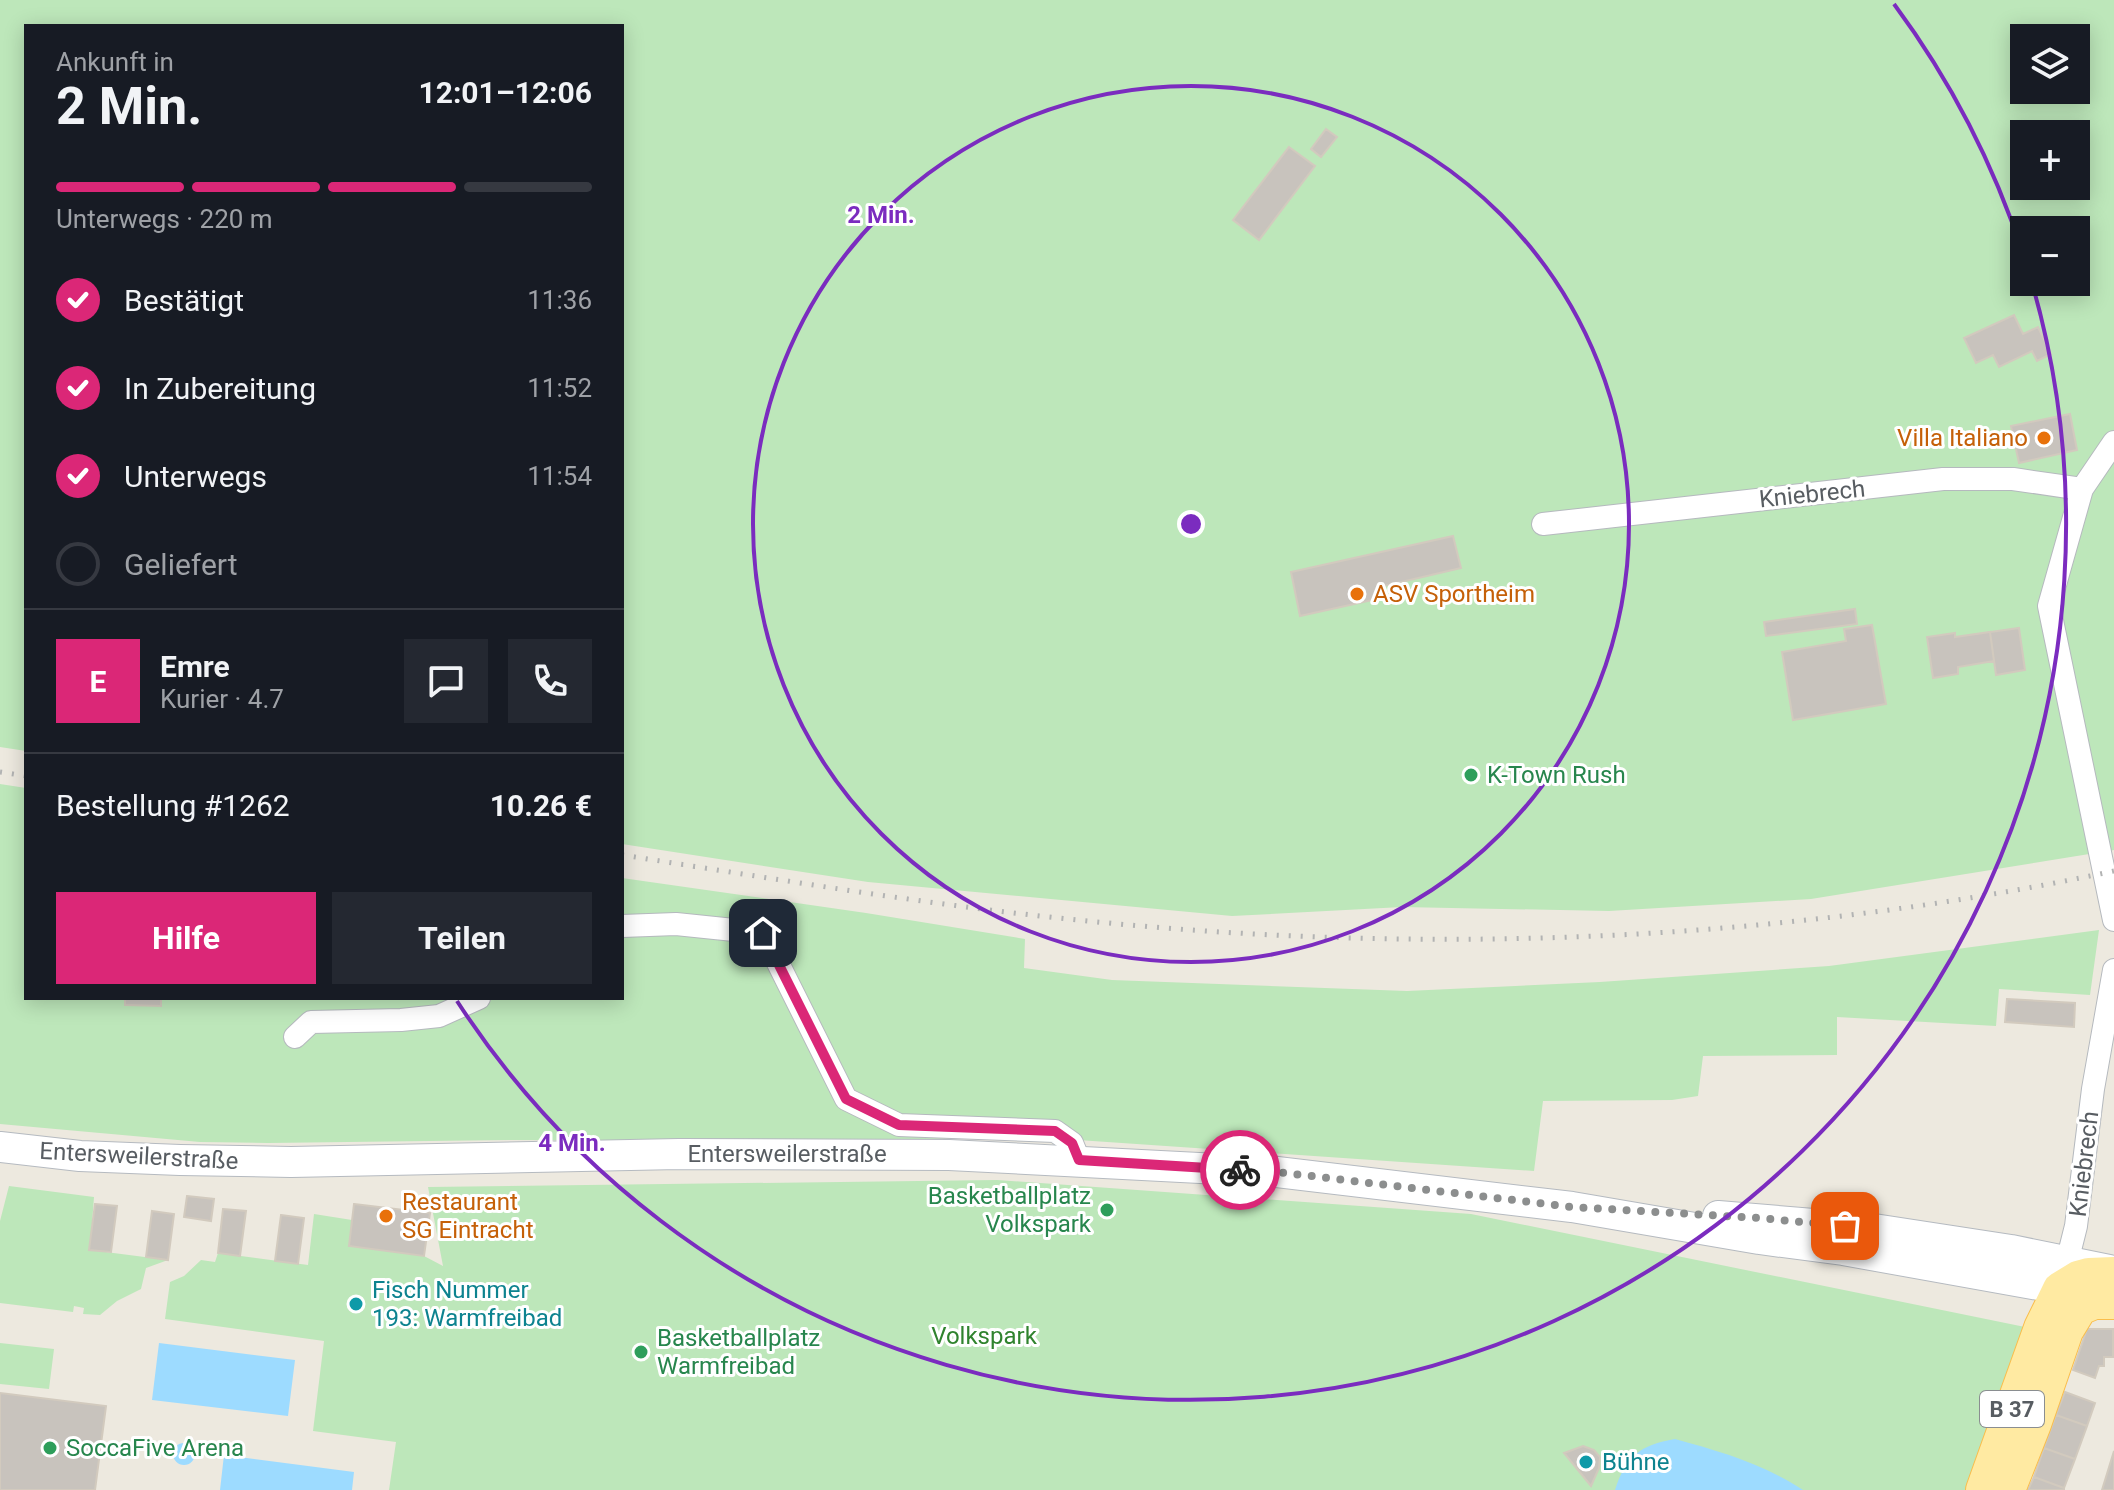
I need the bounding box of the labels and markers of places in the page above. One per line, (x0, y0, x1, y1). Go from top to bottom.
place label: Villa Italiano (1897, 424, 2028, 452)
marker: Villa Italiano (2035, 429, 2053, 447)
centre of rings (1177, 510, 1205, 538)
place label: ASV Sportheim (1373, 580, 1535, 608)
marker: ASV Sportheim (1348, 585, 1366, 603)
place label: K-Town Rush (1487, 761, 1626, 789)
marker: K-Town Rush (1462, 766, 1480, 784)
pin (729, 899, 797, 967)
place label: Basketballplatz Volkspark (928, 1182, 1092, 1238)
place label: Restaurant SG Eintracht (402, 1188, 534, 1244)
pin (1811, 1192, 1879, 1260)
marker: Basketballplatz Volkspark (1098, 1201, 1116, 1219)
marker: Restaurant SG Eintracht (377, 1207, 395, 1225)
place label: Fisch Nummer 193: Warmfreibad (372, 1276, 562, 1332)
marker: Fisch Nummer 193: Warmfreibad (347, 1295, 365, 1313)
place label: Basketballplatz Warmfreibad (657, 1324, 820, 1380)
marker: Basketballplatz Warmfreibad (632, 1343, 650, 1361)
place label: SoccaFive Arena (66, 1434, 244, 1462)
marker: SoccaFive Arena (41, 1439, 59, 1457)
place label: Bühne (1602, 1448, 1669, 1476)
marker: Bühne (1577, 1453, 1595, 1471)

